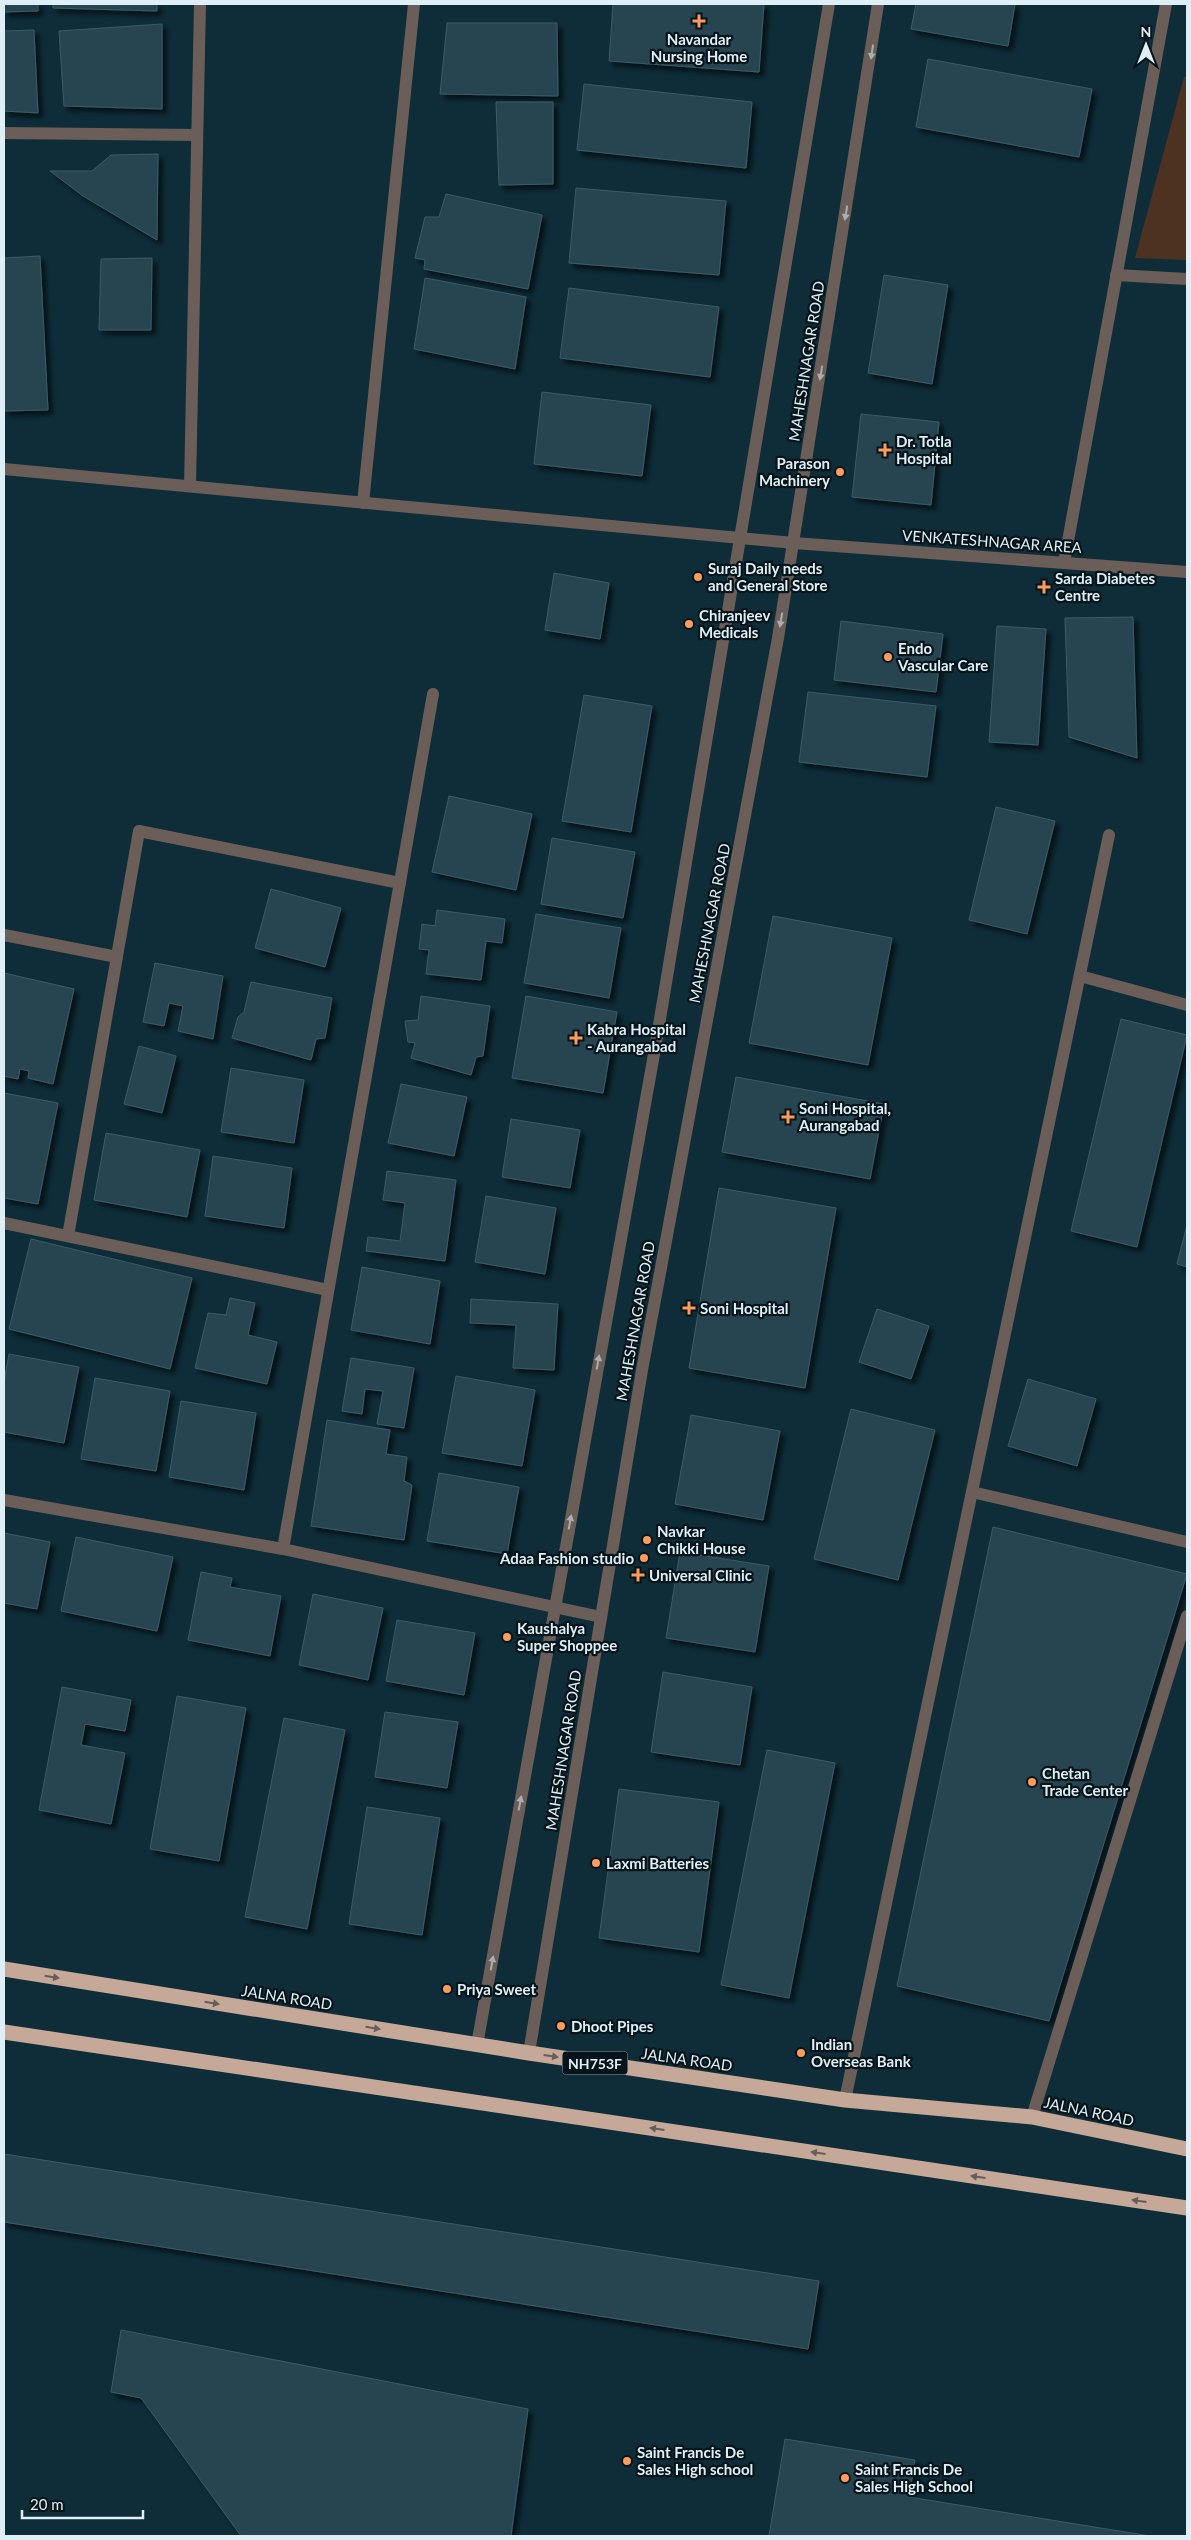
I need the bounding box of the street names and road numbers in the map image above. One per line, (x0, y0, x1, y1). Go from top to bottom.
street label: MAHESHNAGAR ROAD (784, 280, 828, 442)
street label: VENKATESHNAGAR AREA (902, 526, 1083, 556)
street label: MAHESHNAGAR ROAD (685, 842, 733, 1004)
street label: MAHESHNAGAR ROAD (612, 1240, 658, 1402)
street label: MAHESHNAGAR ROAD (541, 1669, 585, 1831)
street label: JALNA ROAD (240, 1981, 334, 2013)
street label: JALNA ROAD (640, 2044, 734, 2074)
road number: NH753F (562, 2052, 628, 2074)
street label: JALNA ROAD (1042, 2093, 1136, 2129)

